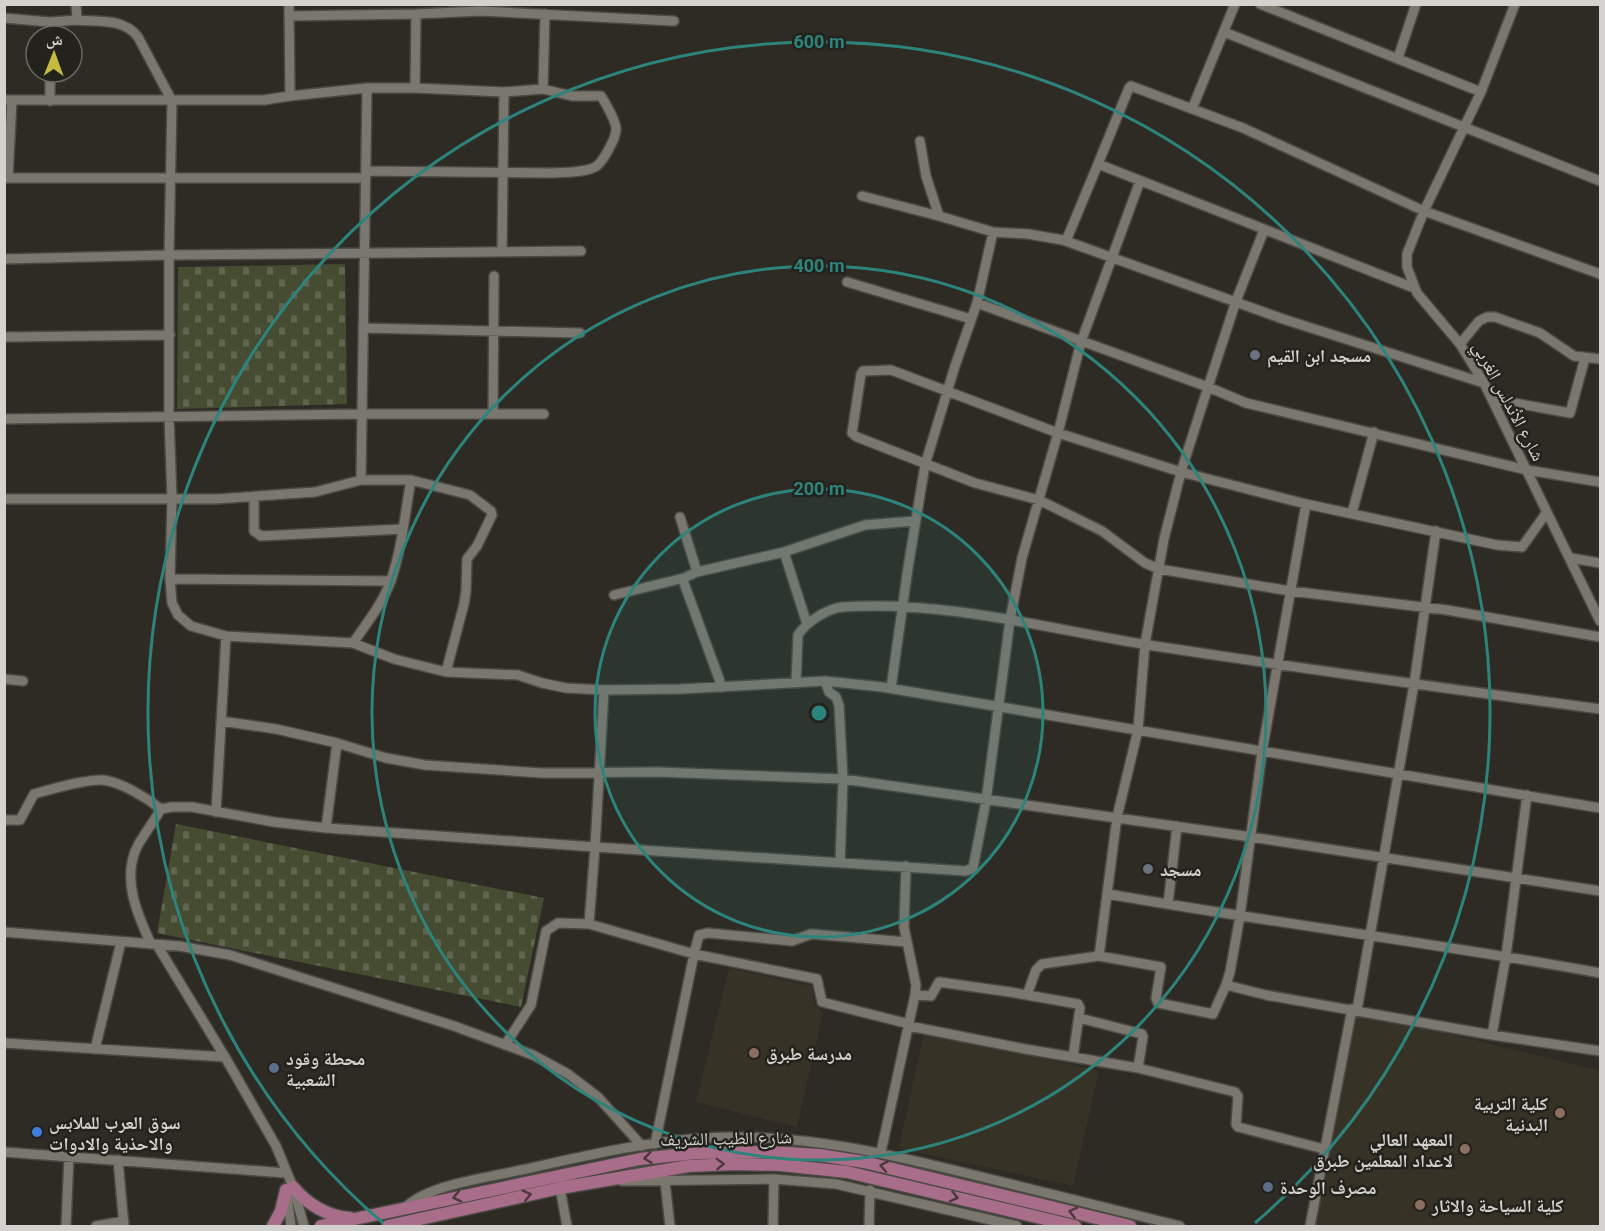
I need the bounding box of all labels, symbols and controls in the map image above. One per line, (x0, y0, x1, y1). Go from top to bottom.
north arrow (24, 24, 84, 84)
text: ش (46, 30, 63, 49)
text: 600 m (793, 31, 845, 52)
text: 400 m (793, 255, 845, 276)
street label: شارع الأندلس الغربي (1465, 338, 1549, 467)
place label: مسجد ابن القيم (1267, 345, 1371, 368)
marker: مسجد ابن القيم (1248, 348, 1262, 362)
text: 200 m (793, 478, 845, 499)
centre of rings (809, 703, 829, 723)
place label: مسجد (1160, 859, 1202, 880)
marker: مسجد (1141, 862, 1155, 876)
place label: مدرسة طبرق (766, 1043, 852, 1065)
marker: مدرسة طبرق (747, 1046, 761, 1060)
place label: محطة وقود الشعبية (286, 1048, 365, 1090)
marker: محطة وقود الشعبية (267, 1061, 281, 1075)
place label: كلية التربية البدنية (1474, 1093, 1548, 1135)
marker: كلية التربية البدنية (1553, 1106, 1567, 1120)
place label: سوق العرب للملابس والاحذية والادوات (49, 1112, 181, 1154)
marker: سوق العرب للملابس والاحذية والادوات (30, 1125, 44, 1139)
street label: شارع الطيب الشريف (660, 1126, 792, 1151)
place label: المعهد العالي لاعداد المعلمين طبرق (1313, 1129, 1453, 1172)
marker: المعهد العالي لاعداد المعلمين طبرق (1458, 1142, 1472, 1156)
one-way arrow (644, 1152, 653, 1164)
one-way arrow (715, 1158, 724, 1171)
one-way arrow (879, 1160, 889, 1173)
place label: مصرف الوحدة (1280, 1177, 1376, 1198)
marker: مصرف الوحدة (1261, 1180, 1275, 1194)
one-way arrow (522, 1189, 532, 1202)
one-way arrow (948, 1189, 958, 1202)
one-way arrow (452, 1190, 462, 1203)
place label: كلية السياحة والاثار (1431, 1195, 1564, 1216)
marker: كلية السياحة والاثار (1413, 1198, 1427, 1212)
one-way arrow (1068, 1207, 1078, 1220)

